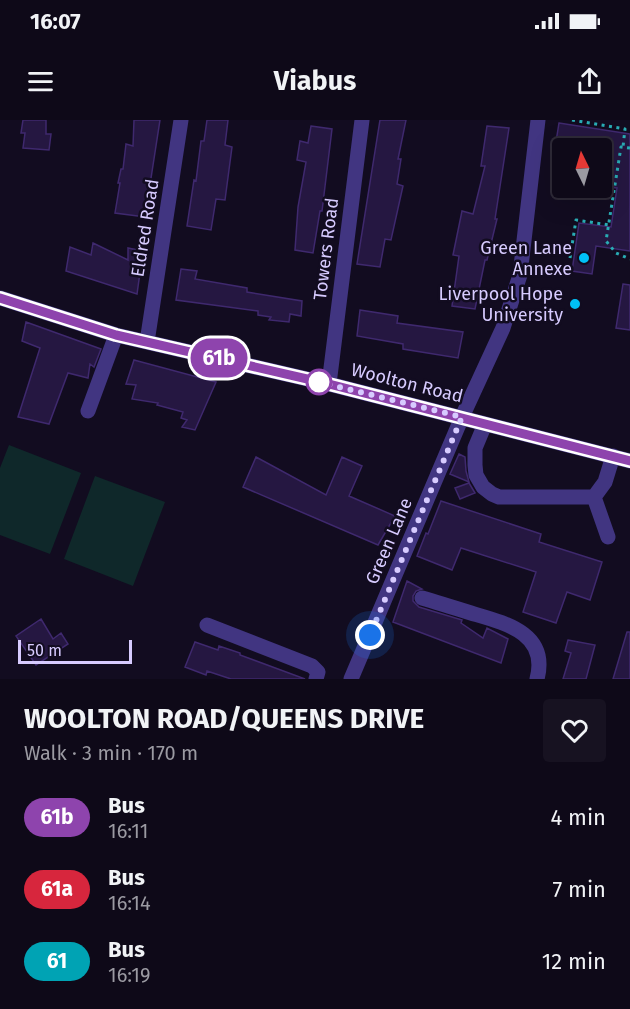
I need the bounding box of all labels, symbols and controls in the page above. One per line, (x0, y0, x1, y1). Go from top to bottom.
text: 16:07 (30, 8, 81, 35)
icon: menu (24, 65, 57, 98)
text: Viabus (274, 65, 356, 97)
icon: share (573, 65, 606, 98)
north arrow (552, 138, 612, 198)
map controls (552, 138, 612, 198)
street label: Eldred Road (126, 178, 164, 278)
street label: Towers Road (309, 197, 343, 301)
place label: Green Lane Annexe (480, 237, 572, 280)
marker: Green Lane Annexe (577, 251, 591, 265)
place label: Liverpool Hope University (438, 283, 563, 326)
marker: Liverpool Hope University (568, 297, 582, 311)
line badge: 61b (184, 338, 254, 378)
text: 61b (203, 345, 235, 371)
street label: Woolton Road (349, 358, 465, 408)
unlabelled marker (306, 369, 332, 395)
street label: Green Lane (361, 495, 417, 587)
your location (355, 620, 385, 650)
scale bar (18, 637, 132, 664)
text: 50 m (27, 641, 62, 660)
button: heart (543, 699, 606, 762)
text: WOOLTON ROAD/QUEENS DRIVE (24, 702, 424, 735)
text: Walk · 3 min · 170 m (24, 741, 198, 765)
text: Bus (108, 792, 145, 819)
text: 61b (41, 804, 73, 830)
text: 4 min (551, 804, 606, 831)
text: 16:11 (108, 819, 148, 843)
text: Bus (108, 864, 145, 891)
text: 61a (41, 876, 73, 902)
text: 7 min (552, 876, 606, 903)
text: 16:14 (108, 891, 151, 915)
text: Bus (108, 936, 145, 963)
text: 61 (47, 948, 67, 974)
text: 12 min (542, 948, 606, 975)
text: 16:19 (108, 963, 150, 987)

